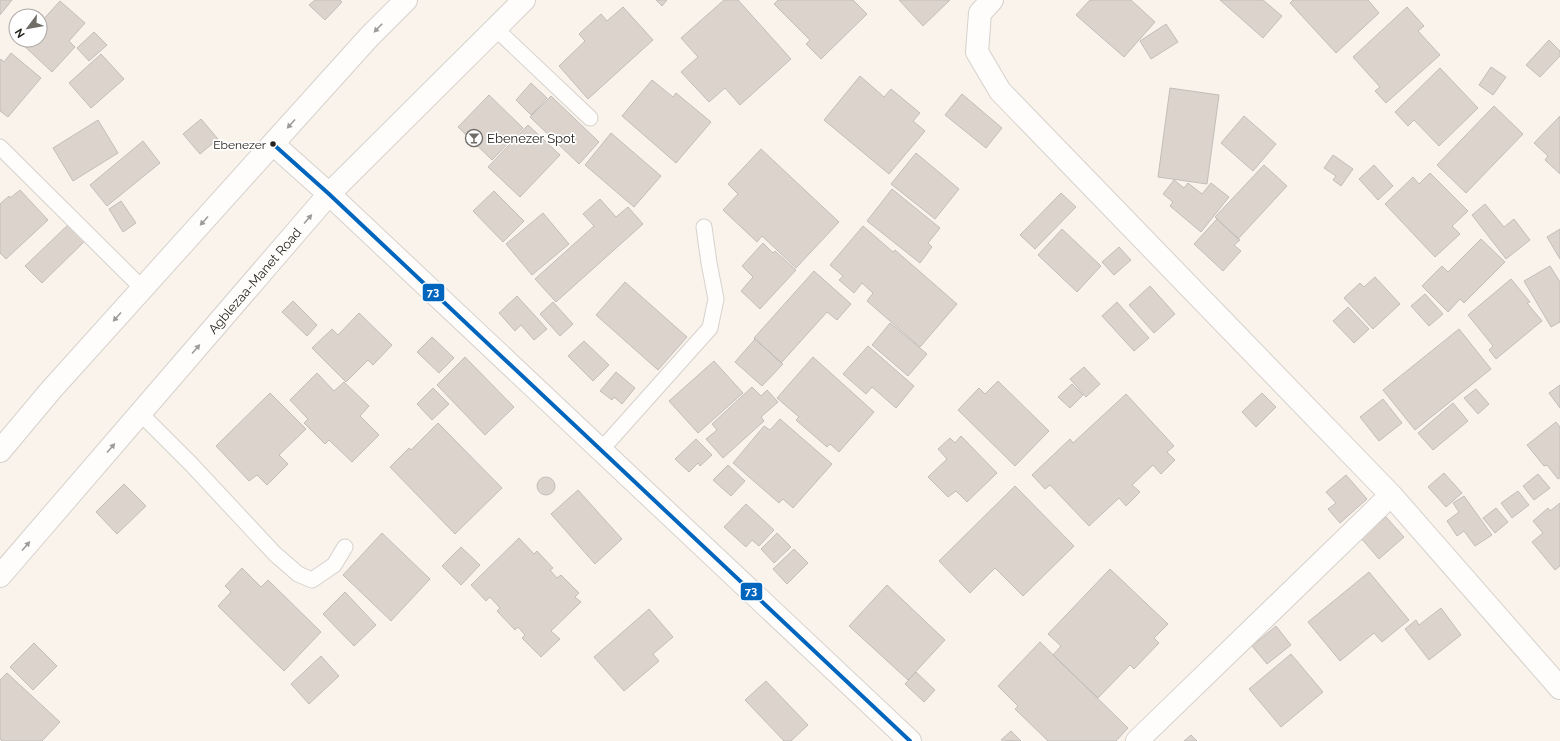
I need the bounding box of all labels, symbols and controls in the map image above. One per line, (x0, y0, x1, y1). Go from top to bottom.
north arrow (8, 8, 48, 48)
one-way arrow (374, 23, 383, 33)
text: N (12, 26, 28, 40)
one-way arrow (286, 119, 296, 129)
bar icon: Ebenezer Spot (464, 128, 484, 148)
place label: Ebenezer Spot (487, 131, 576, 146)
place label: Ebenezer (213, 138, 267, 152)
marker: Ebenezer (268, 139, 278, 149)
one-way arrow (303, 214, 312, 224)
one-way arrow (200, 216, 209, 225)
street label: Agblezaa-Manet Road (205, 225, 304, 337)
line badge: 73 (422, 283, 445, 302)
text: 73 (427, 286, 439, 299)
one-way arrow (112, 312, 121, 322)
one-way arrow (191, 344, 200, 355)
one-way arrow (106, 443, 115, 453)
one-way arrow (21, 541, 30, 551)
line badge: 73 (740, 582, 763, 601)
text: 73 (745, 585, 757, 598)

